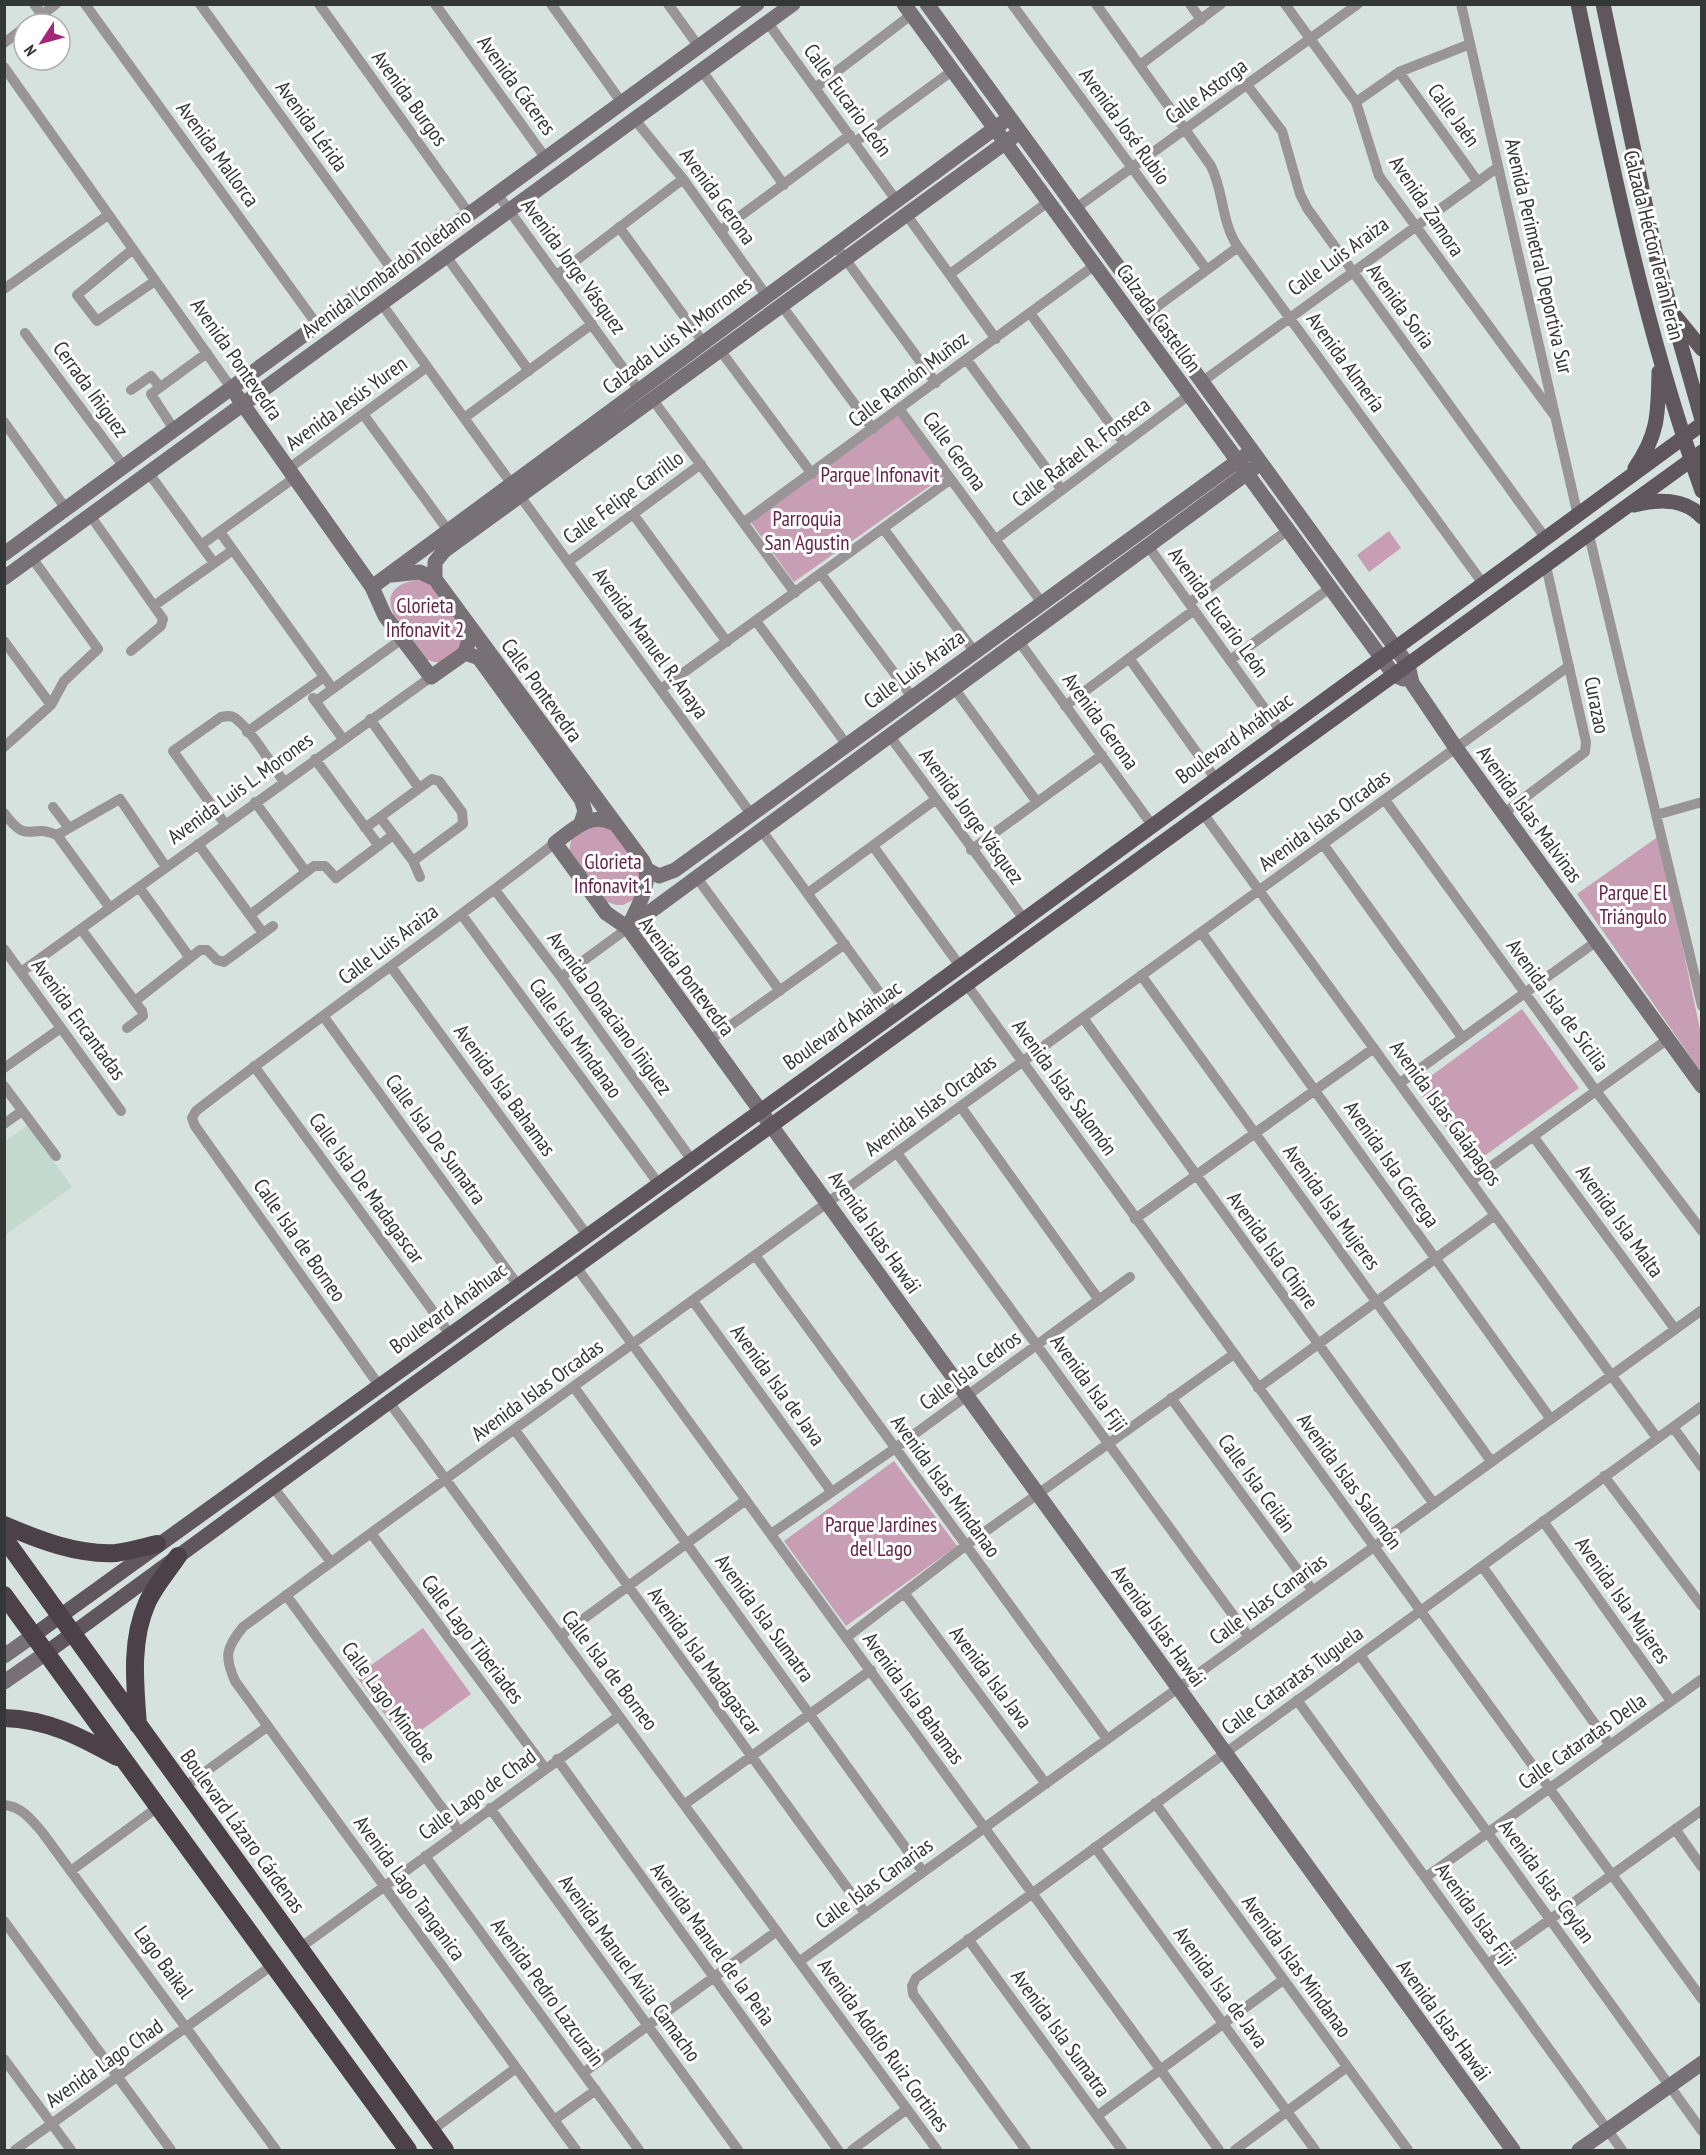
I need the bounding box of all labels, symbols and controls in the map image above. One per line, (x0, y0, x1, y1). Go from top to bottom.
north arrow (12, 12, 72, 72)
street label: Avenida Cáceres (472, 30, 562, 140)
street label: Calle Eucario León (798, 38, 898, 162)
text: N (19, 41, 40, 60)
street label: Avenida Burgos (366, 45, 454, 151)
street label: Calle Astorga (1160, 52, 1252, 130)
street label: Avenida José Rubio (1073, 62, 1177, 190)
street label: Avenida Lérida (270, 75, 354, 177)
street label: Calle Jaén (1422, 78, 1486, 152)
street label: Avenida Mallorca (171, 96, 265, 212)
street label: Avenida Perimetral Deportiva Sur (1499, 136, 1579, 377)
street label: Avenida Gerona (674, 142, 762, 250)
street label: Calzada Héctor Terán Terán (1617, 147, 1691, 343)
street label: Avenida Zamora (1383, 151, 1471, 261)
street label: Avenida Jorge Vásquez (515, 193, 633, 339)
street label: Avenida Lombardo Toledano (296, 202, 476, 344)
street label: Calle Luis Araiza (1282, 210, 1394, 302)
street label: Calzada Castellón (1111, 258, 1207, 378)
street label: Avenida Soria (1361, 258, 1441, 354)
street label: Calzada Luis N. Morrones (597, 270, 757, 400)
street label: Avenida Pontevedra (185, 293, 289, 425)
street label: Avenida Almería (1301, 307, 1391, 417)
street label: Calle Ramón Muñoz (843, 325, 973, 433)
street label: Cerrada Iñiguez (47, 336, 135, 442)
street label: Avenida Jesús Yuren (280, 350, 412, 456)
street label: Calle Rafael R. Fonseca (1006, 391, 1156, 513)
street label: Calle Gerona (917, 406, 993, 496)
street label: Calle Felipe Carrillo (557, 444, 689, 550)
park label: Parque Infonavit (821, 461, 940, 488)
park label: Parroquia San Agustin (764, 505, 850, 556)
street label: Avenida Eucario León (1163, 542, 1275, 682)
street label: Avenida Manuel R. Anaya (587, 562, 715, 724)
park label: Glorieta Infonavit 2 (386, 592, 464, 643)
street label: Calle Luis Araiza (858, 623, 970, 715)
street label: Calle Pontevedra (495, 633, 589, 747)
street label: Avenida Gerona (1057, 667, 1145, 775)
street label: Curazao (1578, 674, 1616, 736)
street label: Boulevard Anáhuac (1170, 686, 1298, 790)
street label: Avenida Luis L. Morones (162, 726, 318, 850)
street label: Avenida Islas Malvinas (1471, 740, 1589, 888)
street label: Avenida Jorge Vásquez (913, 743, 1031, 889)
street label: Avenida Islas Orcadas (1253, 763, 1395, 877)
park label: Glorieta Infonavit 1 (574, 848, 652, 899)
park label: Parque El Triángulo (1599, 879, 1667, 930)
street label: Calle Luis Araiza (333, 898, 443, 990)
street label: Avenida Pontevedra (633, 911, 741, 1041)
street label: Avenida Donaciano Iñiguez (542, 926, 678, 1100)
street label: Avenida Isla de Sicilia (1501, 933, 1615, 1077)
street label: Avenida Encantadas (26, 953, 132, 1085)
street label: Calle Isla Mindanao (523, 973, 629, 1103)
street label: Boulevard Anáhuac (778, 974, 907, 1076)
street label: Avenida Islas Salomón (1006, 1014, 1124, 1160)
street label: Avenida Isla Bahamas (448, 1019, 562, 1161)
street label: Avenida Islas Galápagos (1384, 1035, 1508, 1191)
street label: Avenida Islas Orcadas (859, 1048, 1001, 1162)
street label: Calle Isla De Sumatra (380, 1069, 492, 1209)
street label: Avenida Isla Córcega (1338, 1095, 1446, 1233)
street label: Calle Isla De Madagascar (303, 1107, 431, 1269)
street label: Avenida Isla Mujeres (1277, 1139, 1387, 1275)
street label: Avenida Isla Malta (1570, 1160, 1670, 1282)
street label: Avenida Islas Hawái (823, 1165, 927, 1299)
street label: Calle Isla de Borneo (248, 1173, 352, 1307)
street label: Avenida Isla Chipre (1221, 1186, 1325, 1314)
street label: Boulevard Anáhuac (384, 1256, 512, 1360)
street label: Avenida Isla de Java (725, 1319, 831, 1451)
street label: Calle Isla Cedros (914, 1324, 1026, 1416)
street label: Avenida Isla Fiji (1045, 1329, 1133, 1437)
street label: Avenida Islas Orcadas (466, 1333, 608, 1447)
street label: Avenida Islas Salomón (1291, 1408, 1409, 1554)
street label: Avenida Islas Mindanao (885, 1409, 1007, 1563)
street label: Calle Isla Ceilán (1212, 1428, 1302, 1538)
park label: Parque Jardines del Lago (825, 1511, 937, 1562)
street label: Avenida Isla Mujeres (1569, 1531, 1677, 1669)
street label: Calle Islas Canarias (1204, 1547, 1332, 1651)
street label: Avenida Isla Sumatra (710, 1549, 820, 1687)
street label: Avenida Islas Hawái (1106, 1560, 1212, 1692)
street label: Calle Lago Tiberiades (416, 1569, 530, 1709)
street label: Avenida Isla Madagascar (642, 1581, 768, 1741)
street label: Calle Isla de Borneo (556, 1604, 664, 1736)
street label: Calle Cataratas Tuguela (1216, 1619, 1368, 1741)
street label: Avenida Isla Java (944, 1620, 1038, 1734)
street label: Avenida Isla Bahamas (857, 1627, 971, 1769)
street label: Calle Lago Mindobe (336, 1636, 442, 1768)
street label: Calle Cataratas Della (1513, 1687, 1651, 1795)
street label: Calle Lago de Chad (413, 1742, 541, 1846)
street label: Boulevard Lázaro Cárdenas (175, 1744, 311, 1918)
street label: Avenida Lago Tanganica (348, 1810, 472, 1966)
street label: Avenida Islas Ceylan (1493, 1814, 1601, 1948)
street label: Calle Islas Canarias (810, 1831, 938, 1935)
street label: Avenida Manuel de la Peña (645, 1857, 781, 2031)
street label: Avenida Islas Fiji (1430, 1857, 1522, 1971)
street label: Avenida Manuel Avila Camacho (553, 1869, 707, 2067)
street label: Avenida Islas Mindanao (1236, 1889, 1358, 2043)
street label: Avenida Pedro Lazcurain (485, 1913, 611, 2071)
street label: Lago Baikal (128, 1920, 200, 2004)
street label: Avenida Isla de Java (1168, 1921, 1274, 2053)
street label: Avenida Adolfo Ruiz Cortines (812, 1953, 956, 2137)
street label: Avenida Islas Hawái (1391, 1954, 1497, 2086)
street label: Avenida Isla Sumatra (1006, 1964, 1116, 2102)
street label: Avenida Lago Chad (40, 2012, 168, 2114)

